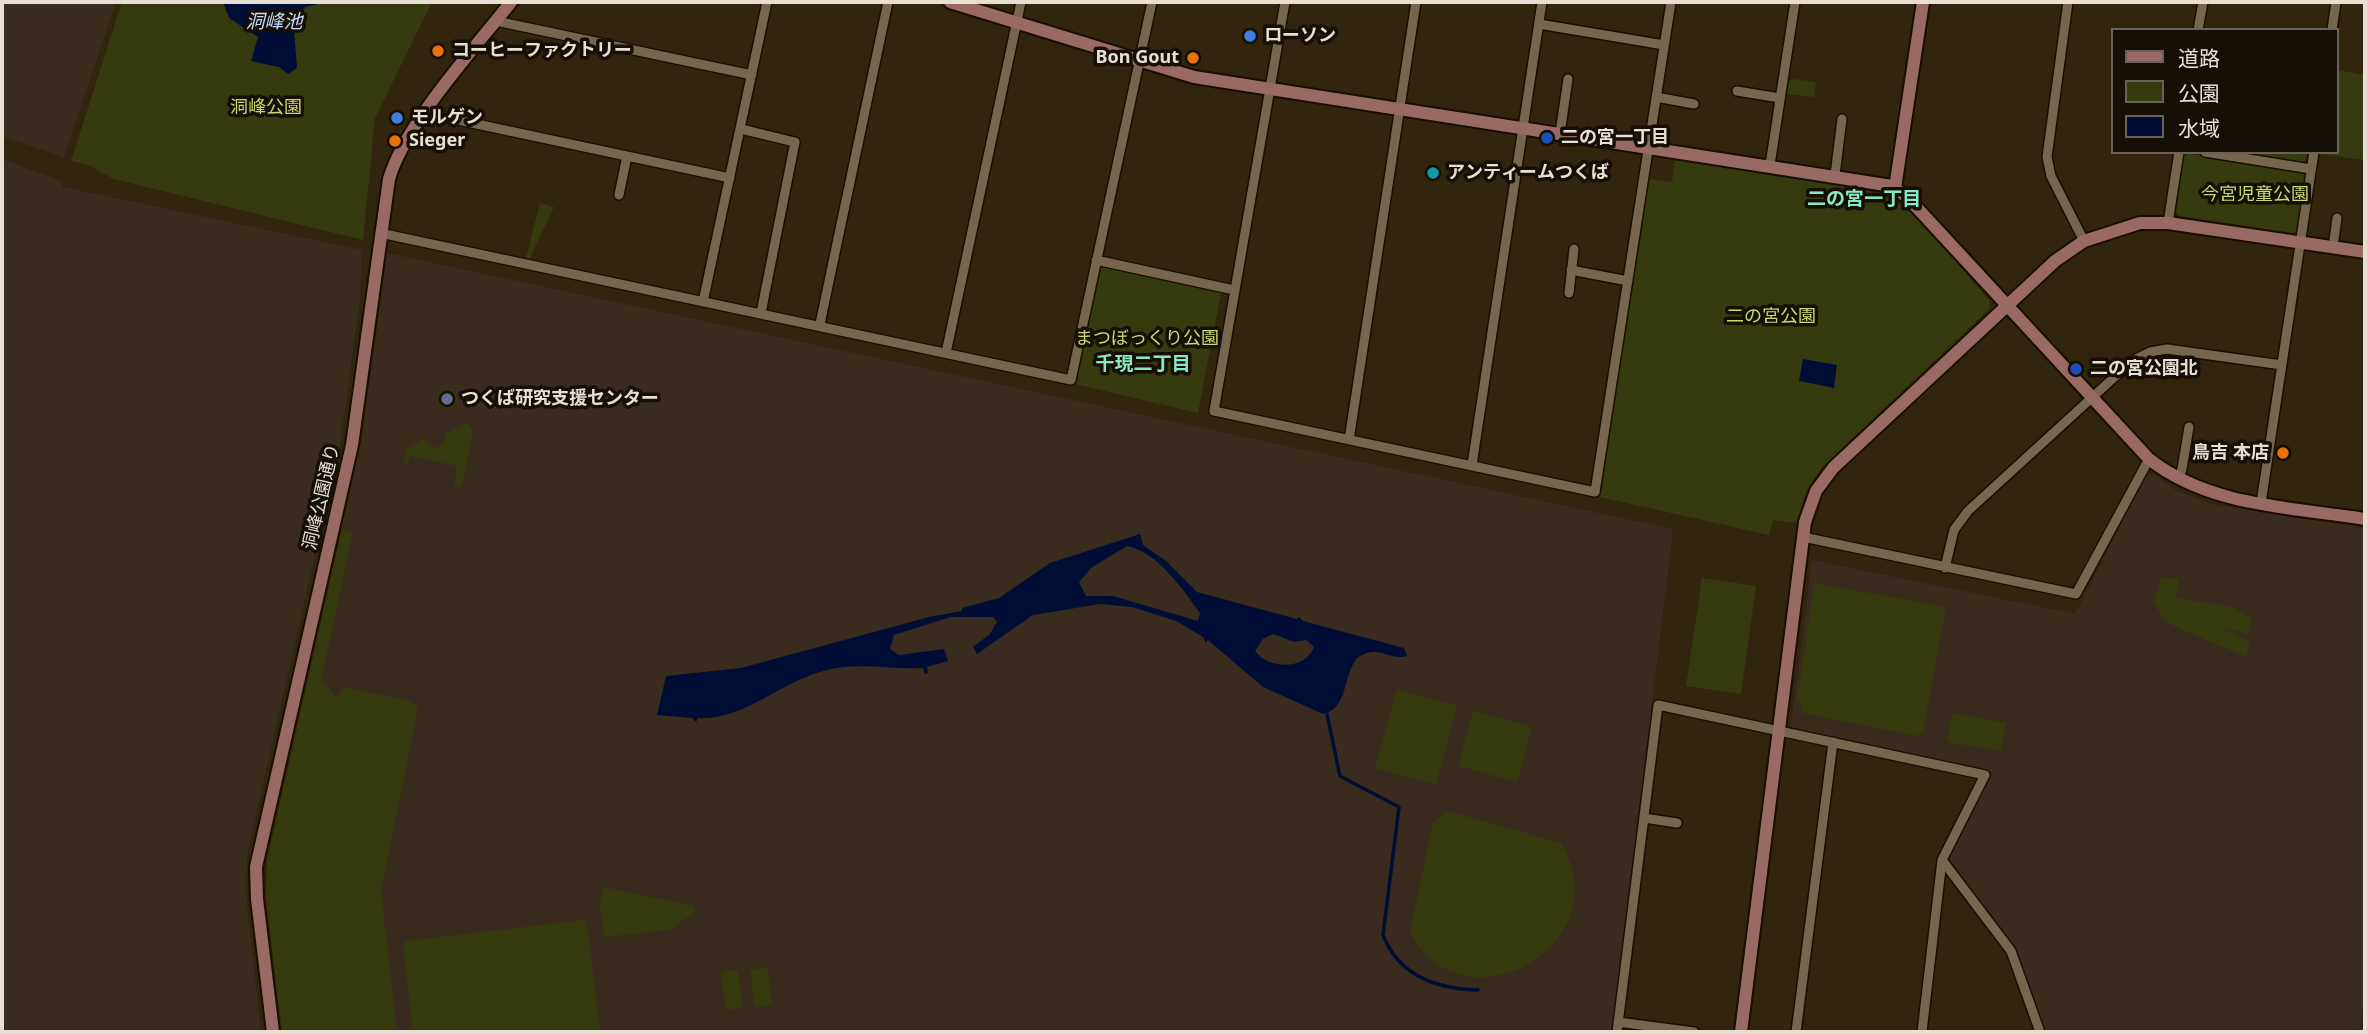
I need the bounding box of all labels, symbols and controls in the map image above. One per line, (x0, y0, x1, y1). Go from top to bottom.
water label: 洞峰池 (246, 12, 302, 34)
place label: ローソン (1264, 25, 1336, 47)
marker: ローソン (1242, 28, 1258, 44)
legend (2112, 28, 2339, 154)
place label: コーヒーファクトリー (452, 40, 632, 62)
marker: コーヒーファクトリー (430, 43, 446, 59)
text: 道路 (2178, 44, 2220, 72)
place label: Bon Gout (1096, 47, 1179, 69)
marker: Bon Gout (1185, 50, 1201, 66)
text: 公園 (2178, 79, 2220, 107)
park label: 洞峰公園 (230, 97, 302, 119)
place label: モルゲン (411, 107, 483, 129)
marker: モルゲン (389, 110, 405, 126)
text: 水域 (2178, 114, 2220, 142)
place label: 二の宮一丁目 (1561, 127, 1669, 149)
place label: Sieger (409, 130, 465, 152)
marker: 二の宮一丁目 (1539, 130, 1555, 146)
marker: Sieger (387, 133, 403, 149)
place label: アンティームつくば (1447, 162, 1609, 184)
marker: アンティームつくば (1425, 165, 1441, 181)
park label: 今宮児童公園 (2201, 184, 2309, 206)
district label: 二の宮一丁目 (1807, 189, 1921, 211)
park label: 二の宮公園 (1726, 306, 1816, 328)
park label: まつぼっくり公園 (1075, 328, 1219, 350)
district label: 千現二丁目 (1096, 354, 1190, 376)
place label: 二の宮公園北 (2090, 358, 2198, 380)
marker: 二の宮公園北 (2068, 361, 2084, 377)
place label: つくば研究支援センター (461, 388, 659, 410)
marker: つくば研究支援センター (439, 391, 455, 407)
street label: 洞峰公園通り (299, 442, 345, 552)
place label: 鳥吉 本店 (2192, 442, 2269, 464)
marker: 鳥吉 本店 (2275, 445, 2291, 461)

